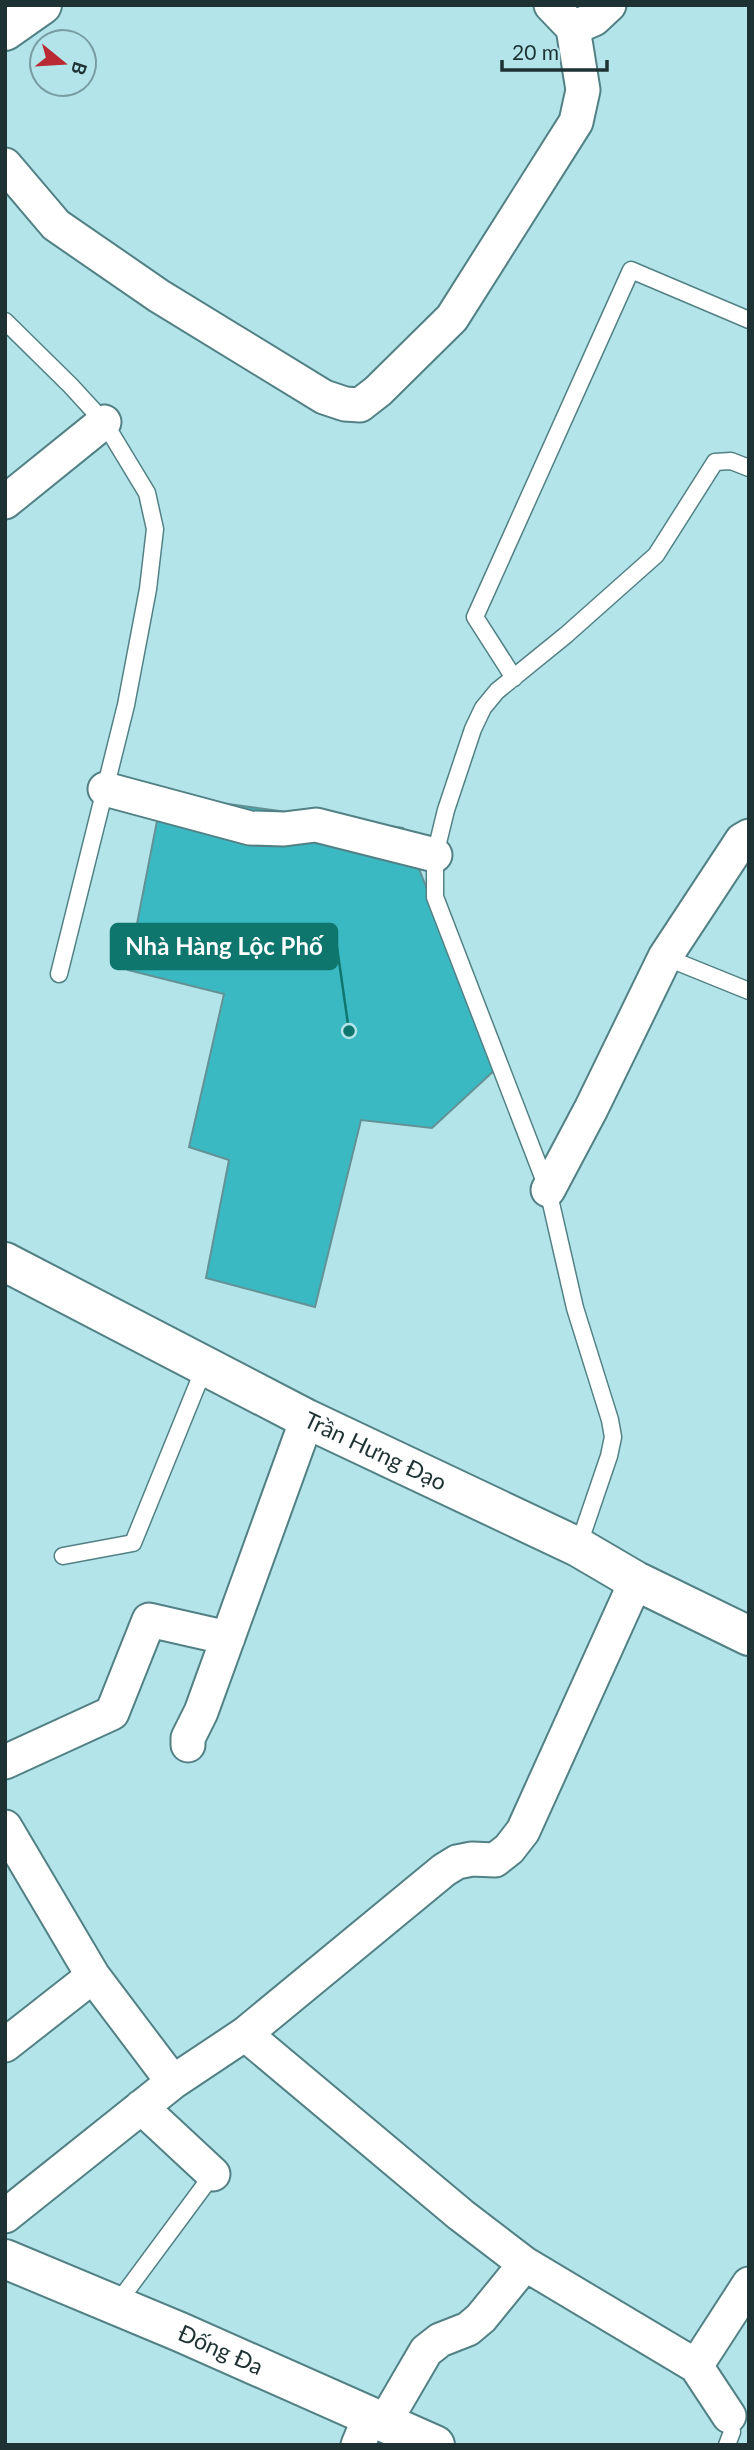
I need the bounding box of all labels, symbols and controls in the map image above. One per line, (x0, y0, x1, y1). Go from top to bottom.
north arrow (28, 28, 98, 98)
scale bar (502, 28, 607, 72)
text: 20 m (512, 39, 559, 64)
text: B (67, 59, 93, 78)
callout: Nhà Hàng Lộc Phố (111, 924, 337, 969)
text: Nhà Hàng Lộc Phố (125, 931, 325, 960)
street label: Trần Hưng Đạo (300, 1405, 451, 1496)
street label: Đống Đa (174, 2318, 268, 2380)

